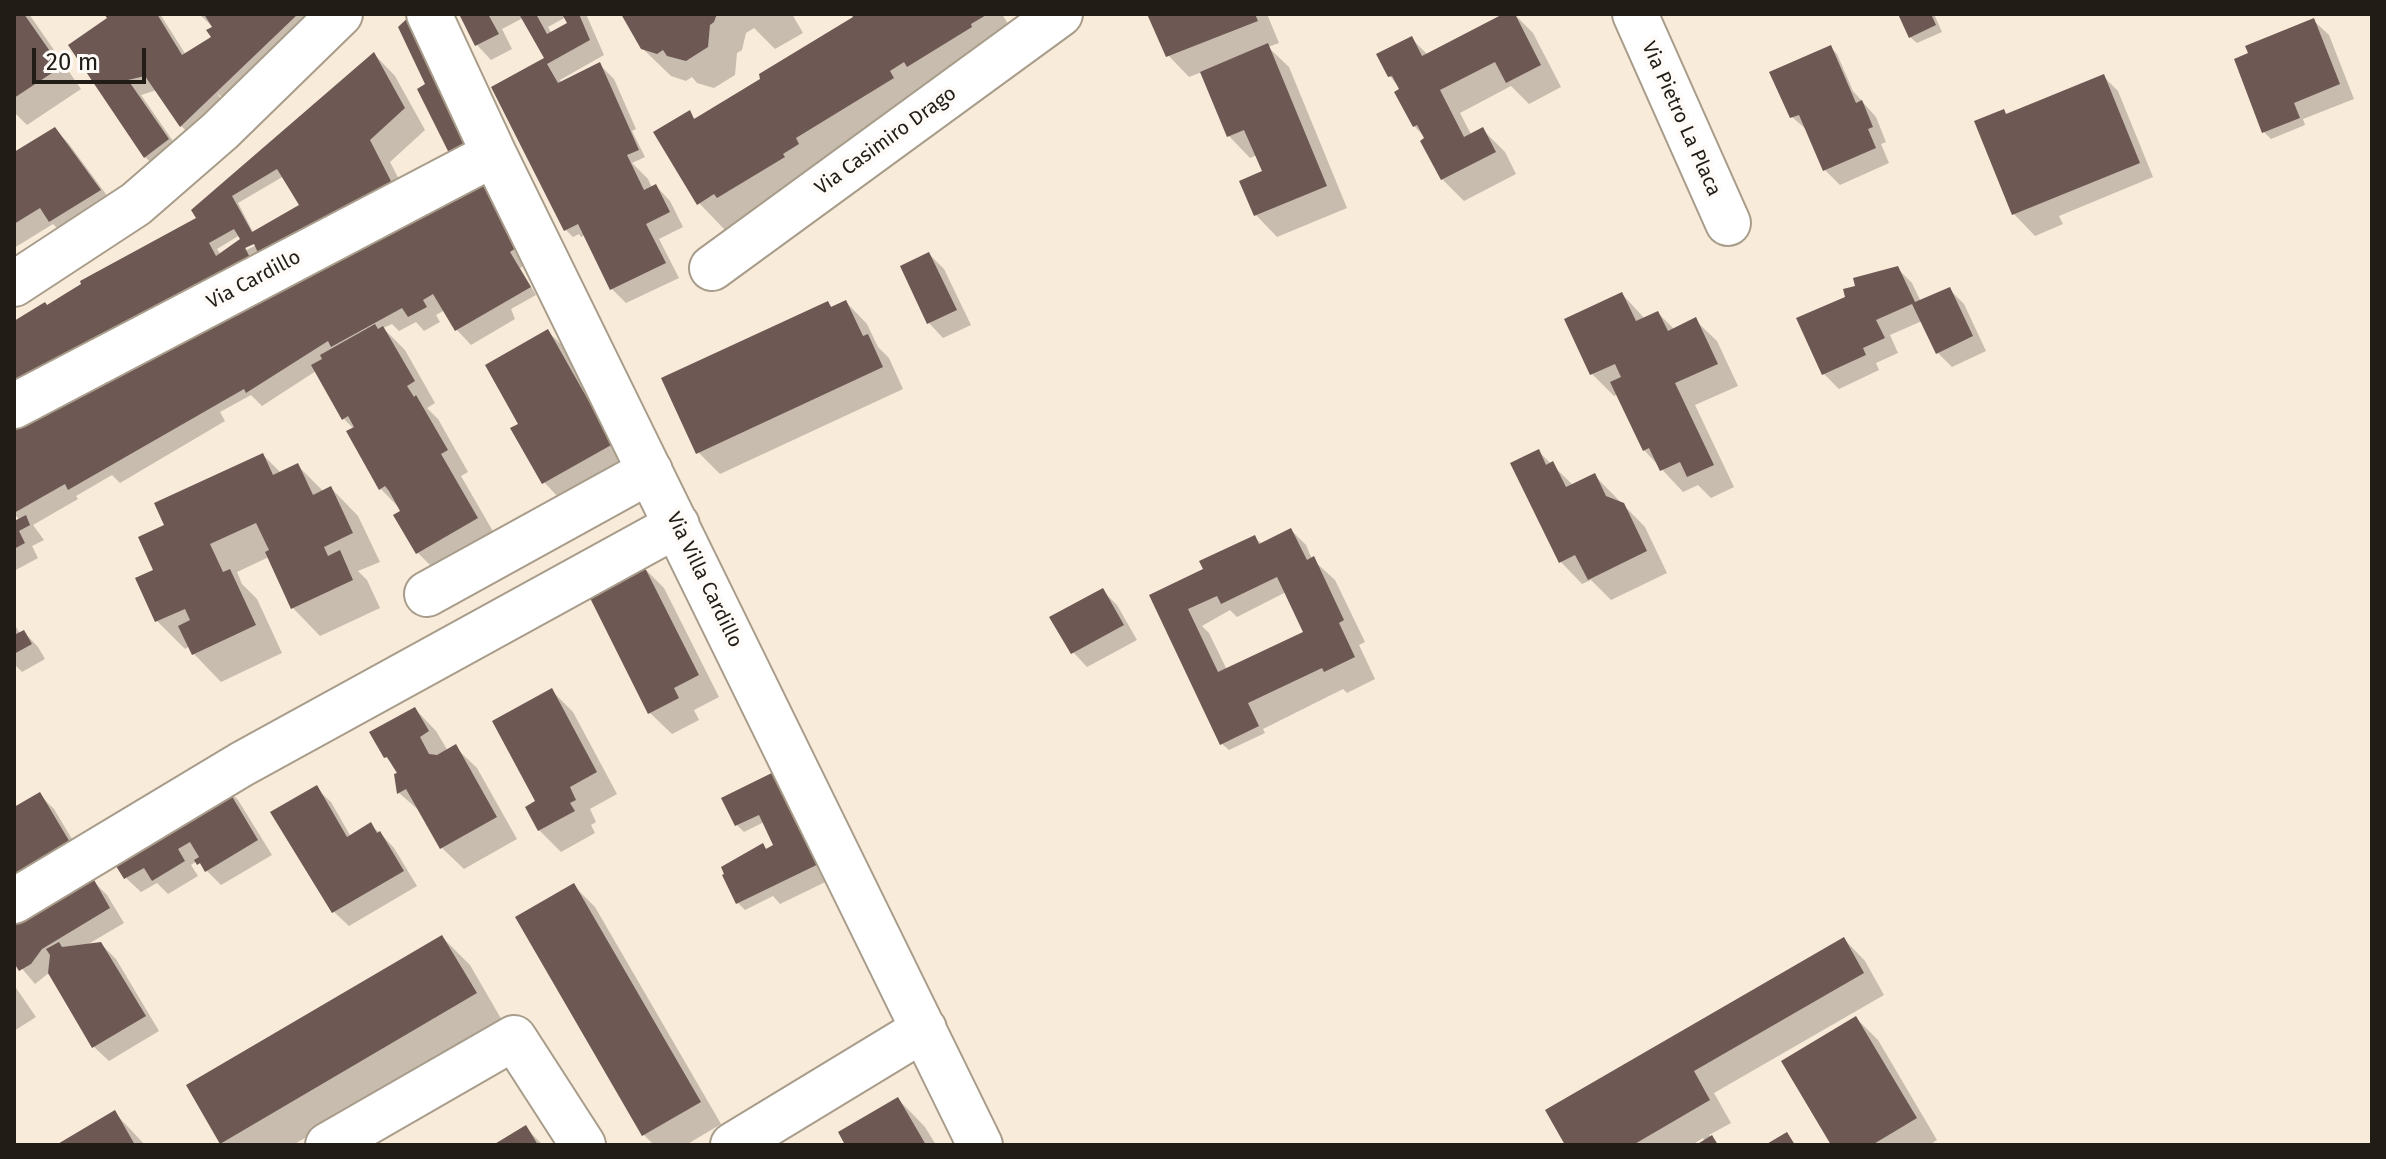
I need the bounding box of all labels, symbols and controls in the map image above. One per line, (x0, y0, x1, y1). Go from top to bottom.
scale bar (36, 32, 150, 82)
street label: Via Pietro La Placa (1636, 38, 1726, 200)
text: 20 m (46, 48, 98, 76)
street label: Via Casimiro Drago (811, 82, 961, 200)
street label: Via Cardillo (203, 245, 305, 315)
street label: Via Villa Cardillo (661, 508, 747, 652)

